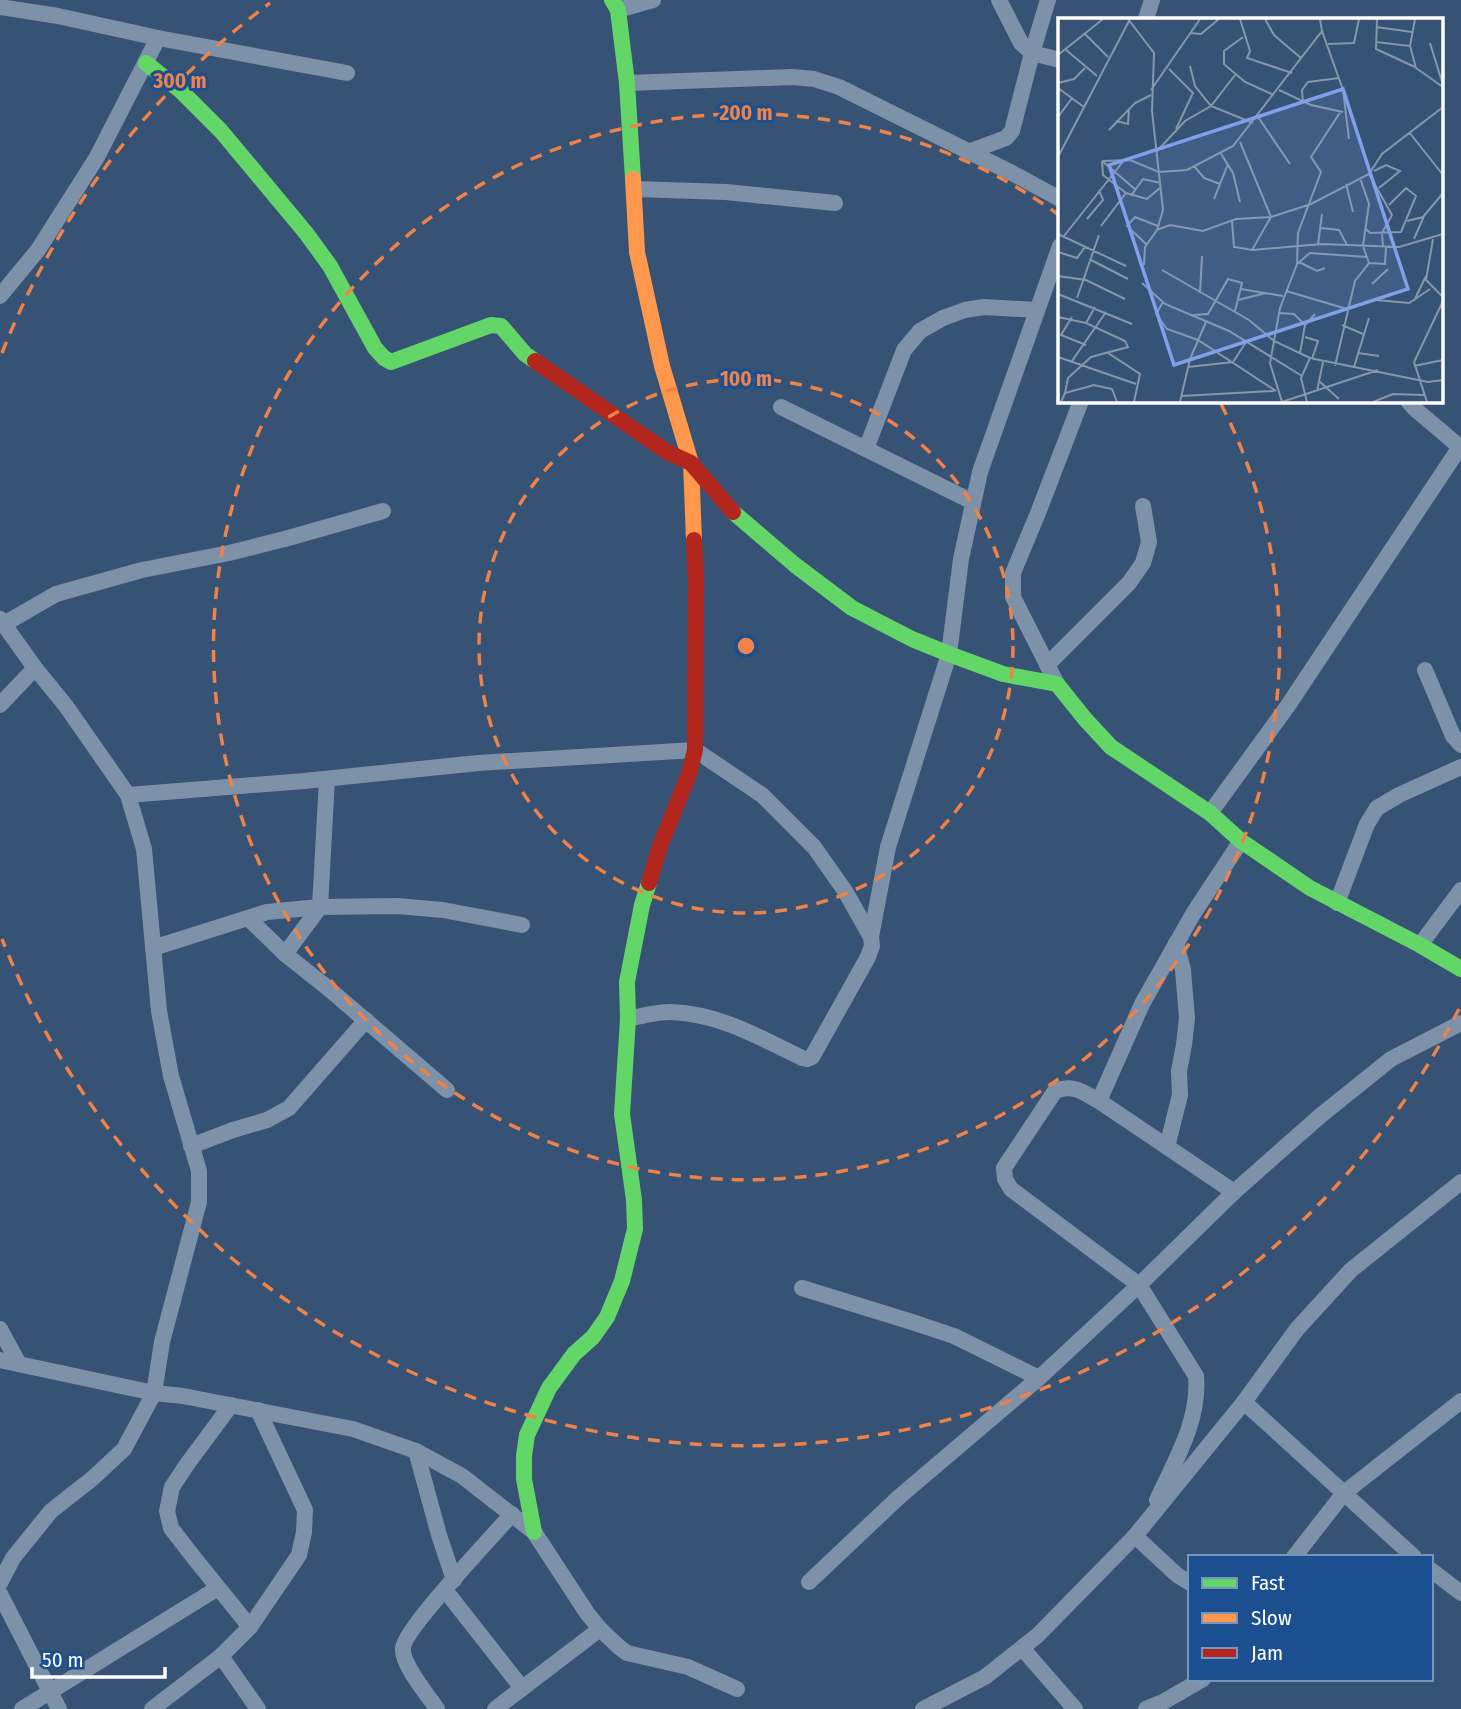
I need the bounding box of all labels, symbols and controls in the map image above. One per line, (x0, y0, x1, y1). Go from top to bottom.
inset map (1058, 18, 1444, 402)
text: 300 m (152, 68, 207, 94)
text: 200 m (718, 100, 773, 126)
text: 100 m (720, 366, 772, 392)
centre of rings (734, 634, 758, 658)
legend (1188, 1555, 1433, 1681)
text: Fast (1251, 1570, 1285, 1596)
text: Slow (1251, 1605, 1292, 1631)
scale bar (32, 1636, 164, 1680)
text: Jam (1251, 1640, 1283, 1666)
text: 50 m (42, 1647, 84, 1673)

